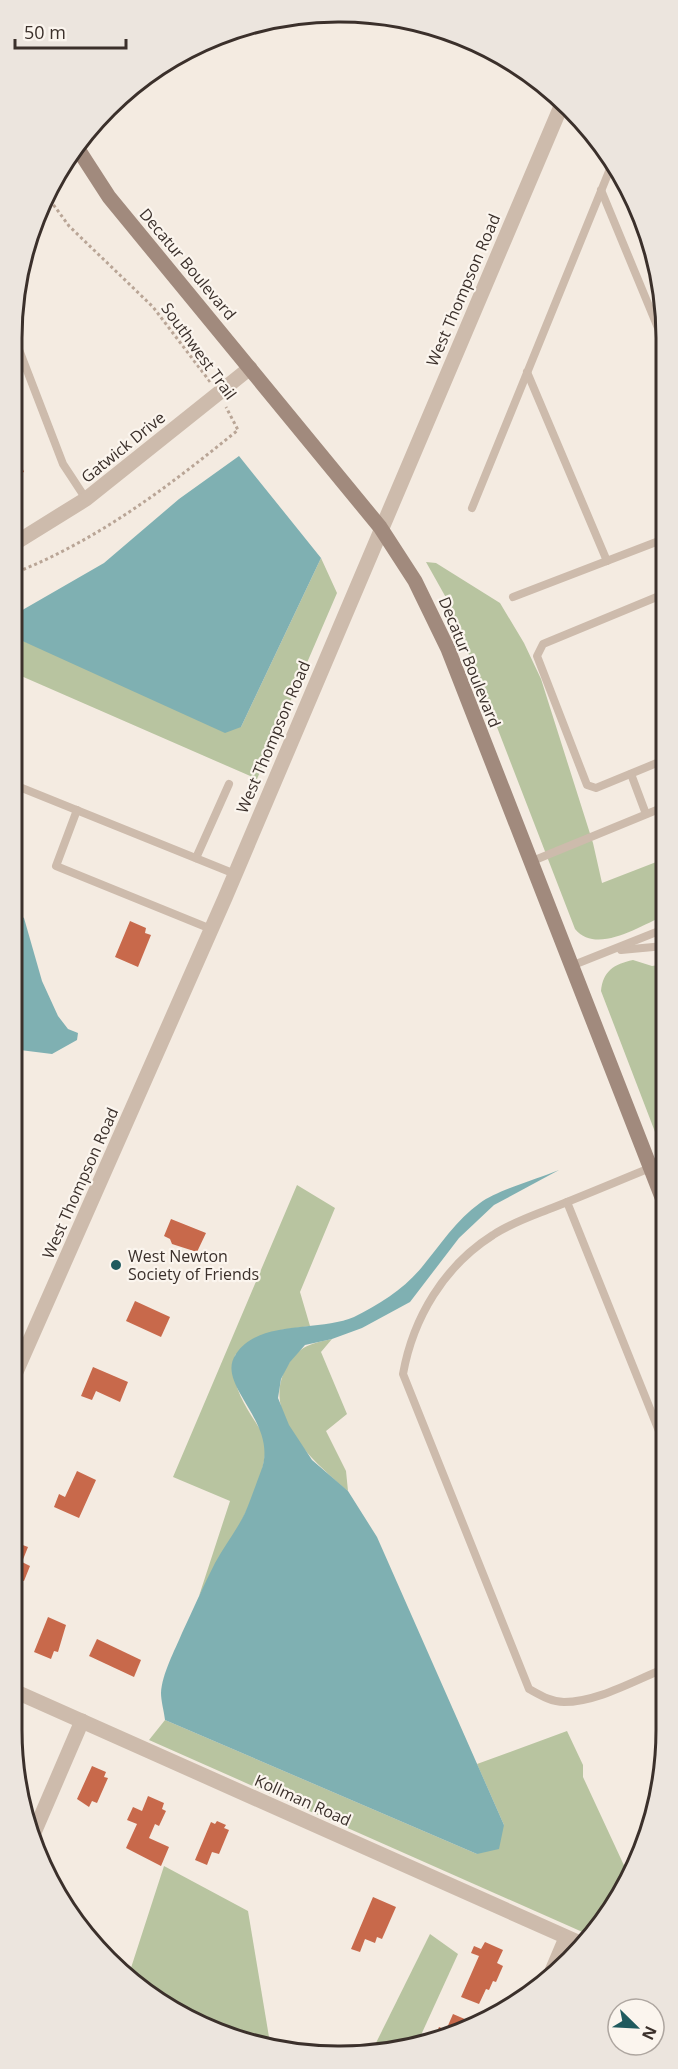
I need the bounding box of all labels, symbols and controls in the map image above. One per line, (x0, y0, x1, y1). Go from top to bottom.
scale bar (15, 12, 126, 50)
text: 50 m (24, 20, 66, 44)
street label: Decatur Boulevard (135, 204, 241, 324)
street label: West Thompson Road (421, 210, 505, 370)
street label: Southwest Trail (156, 298, 242, 404)
street label: Gatwick Drive (76, 406, 170, 488)
street label: Decatur Boulevard (434, 593, 506, 731)
street label: West Thompson Road (231, 657, 315, 817)
street label: West Thompson Road (37, 1104, 123, 1262)
place label: West Newton Society of Friends (128, 1245, 259, 1285)
marker: West Newton Society of Friends (109, 1258, 123, 1272)
street label: Kollman Road (251, 1769, 355, 1831)
north arrow (606, 1997, 666, 2057)
text: N (637, 2023, 662, 2044)

